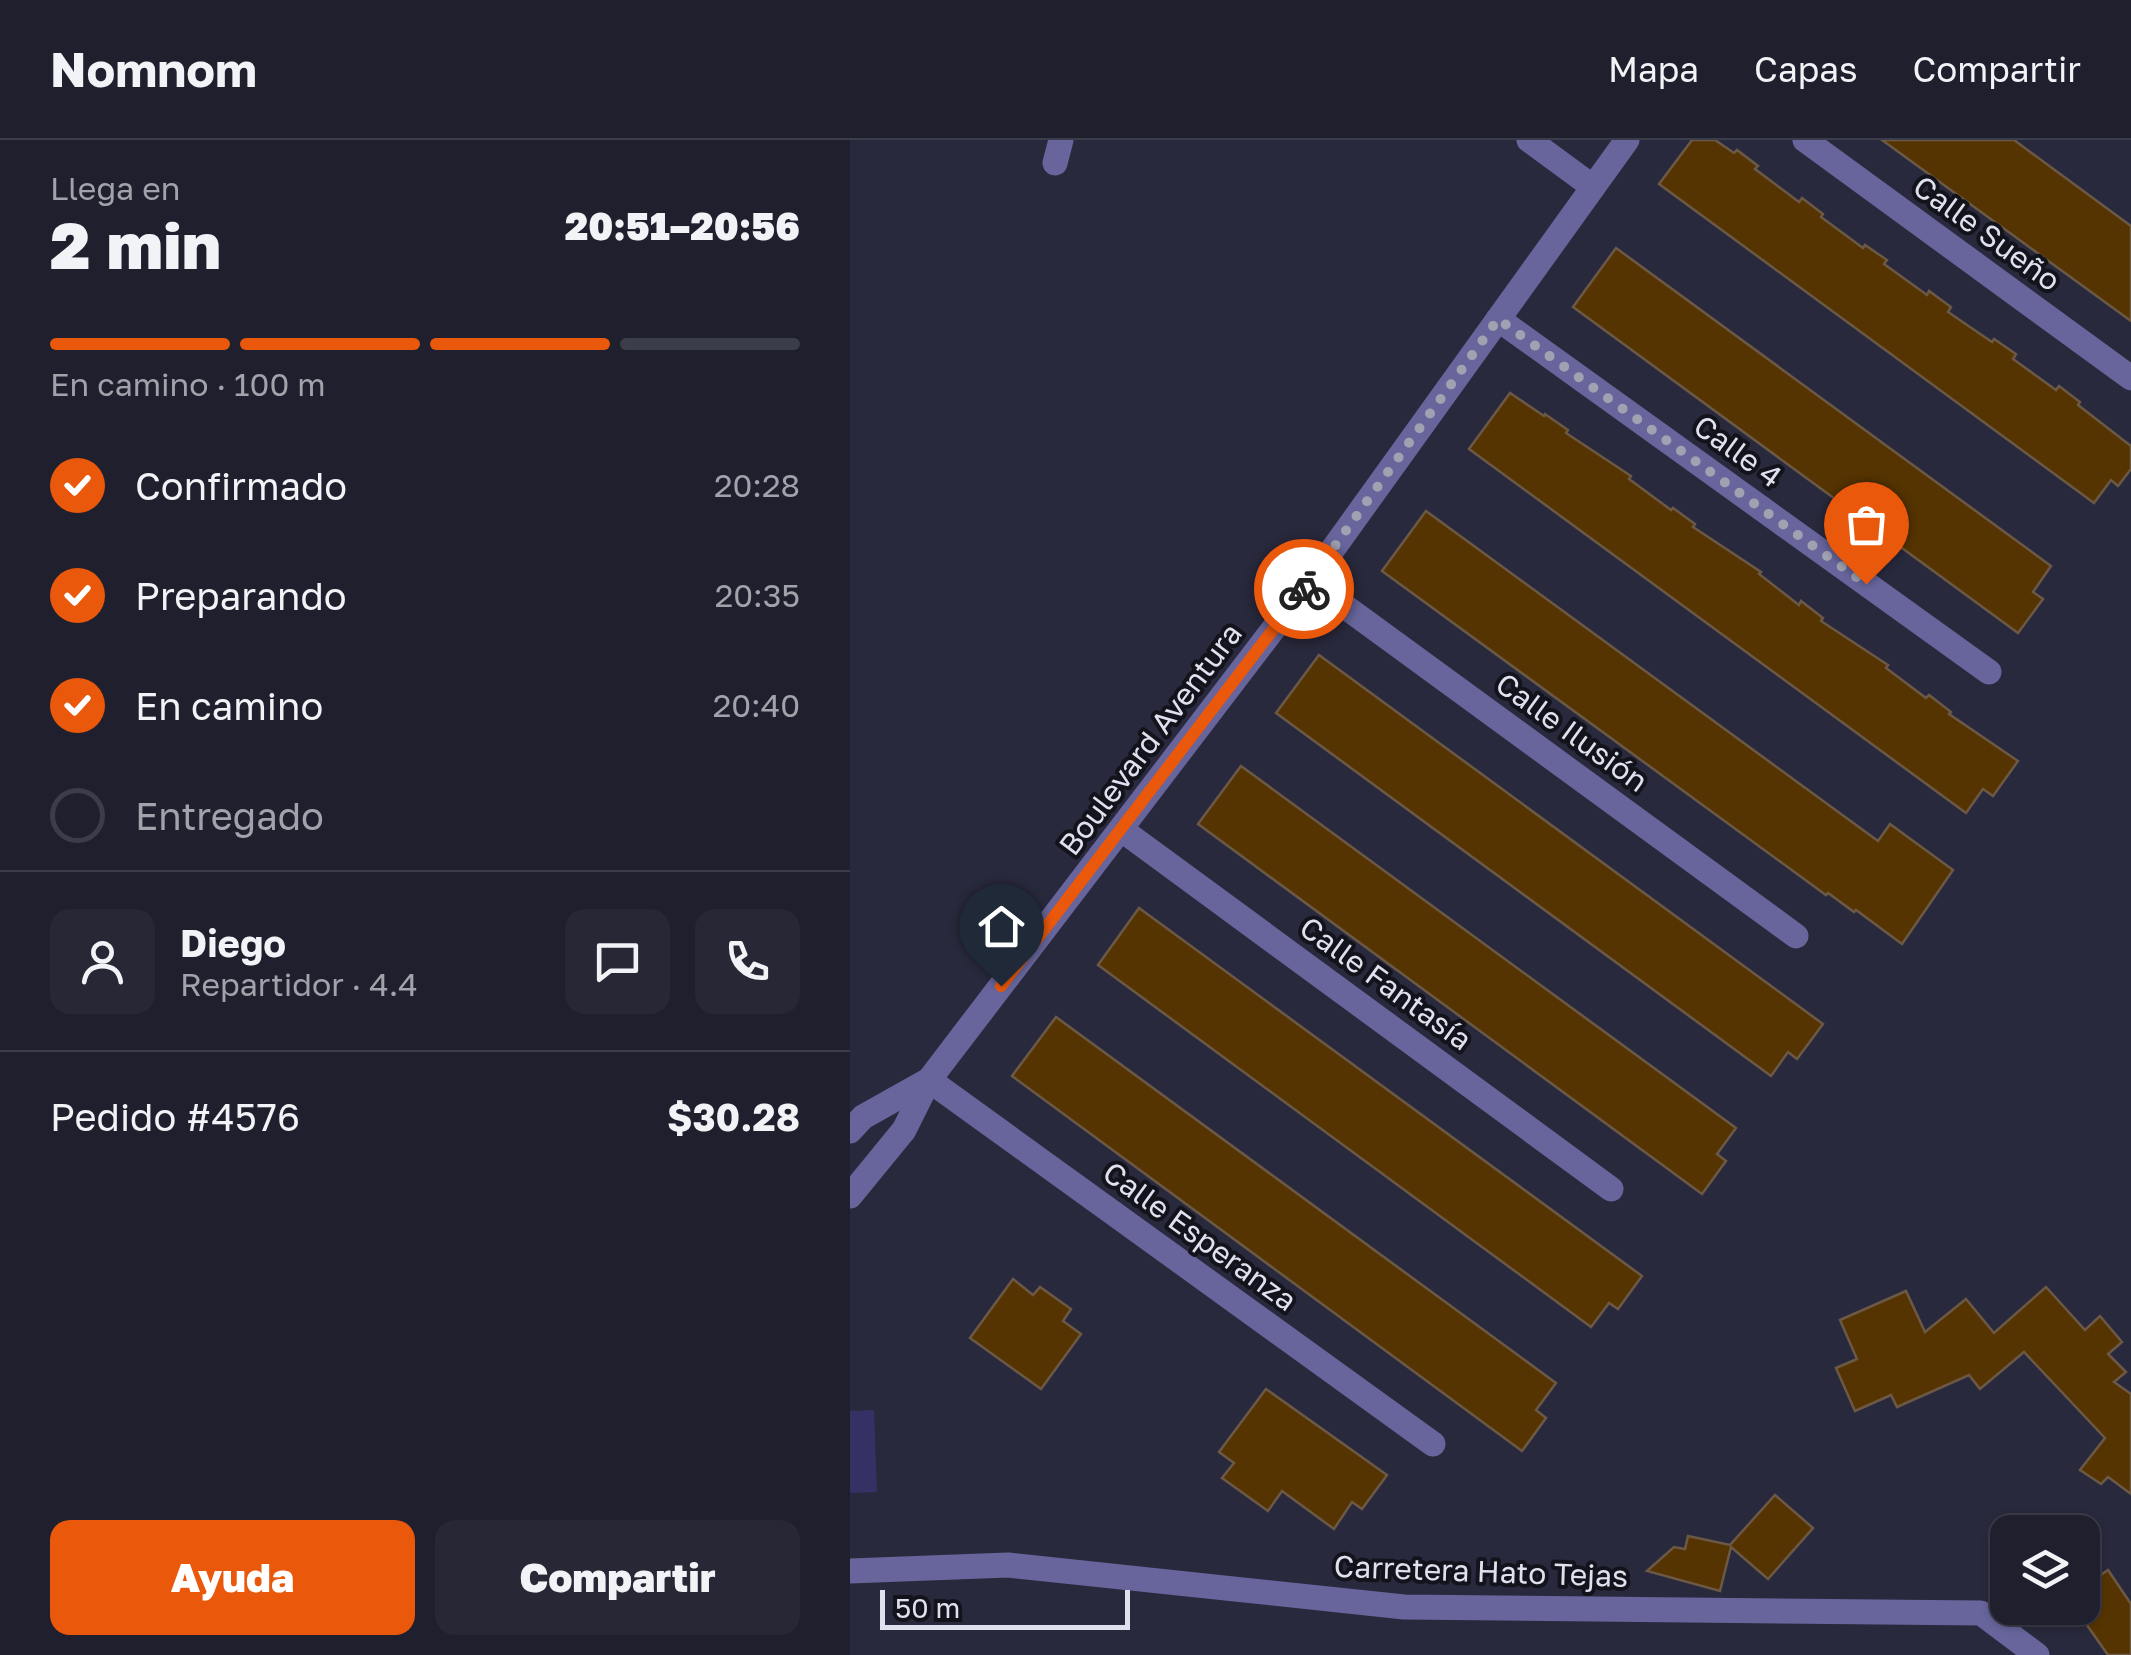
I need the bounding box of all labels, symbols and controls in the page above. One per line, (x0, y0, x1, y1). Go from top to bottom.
text: Nomnom (50, 40, 257, 98)
text: Mapa (1608, 48, 1699, 90)
text: Capas (1754, 48, 1858, 90)
text: Compartir (1913, 48, 2081, 90)
street label: Calle Sueño (1907, 168, 2067, 298)
text: Llega en (50, 169, 180, 207)
text: 20:51–20:56 (565, 203, 800, 248)
text: 2 min (50, 205, 221, 283)
text: En camino · 100 m (50, 365, 326, 403)
street label: Calle 4 (1687, 407, 1789, 495)
icon: check (50, 458, 105, 513)
text: Confirmado (135, 463, 347, 508)
text: 20:28 (714, 466, 800, 504)
pin (1824, 482, 1909, 585)
icon: bag (1839, 497, 1894, 552)
courier (1254, 539, 1354, 639)
icon: bike (1277, 562, 1332, 617)
icon: check (50, 568, 105, 623)
text: Preparando (135, 573, 347, 618)
text: 20:35 (715, 576, 800, 614)
street label: Boulevard Aventura (1051, 616, 1249, 862)
street label: Calle Ilusión (1489, 665, 1655, 799)
icon: check (50, 678, 105, 733)
text: En camino (135, 683, 323, 728)
text: 20:40 (713, 686, 800, 724)
text: Entregado (135, 793, 324, 838)
pin (959, 884, 1044, 987)
icon: home (974, 899, 1029, 954)
button: person (50, 909, 155, 1014)
button: chat (565, 909, 670, 1014)
button: phone (695, 909, 800, 1014)
street label: Calle Fantasía (1293, 909, 1479, 1057)
text: Diego (180, 920, 286, 965)
text: Repartidor · 4.4 (180, 965, 418, 1003)
text: Pedido #4576 (50, 1094, 300, 1139)
text: $30.28 (667, 1094, 800, 1139)
street label: Calle Esperanza (1096, 1154, 1304, 1318)
map controls (1990, 1515, 2100, 1625)
button: layers (1990, 1515, 2100, 1625)
button: Ayuda (50, 1520, 415, 1635)
button: Compartir (435, 1520, 800, 1635)
street label: Carretera Hato Tejas (1333, 1548, 1629, 1594)
scale bar (880, 1585, 1130, 1630)
text: 50 m (895, 1591, 960, 1624)

